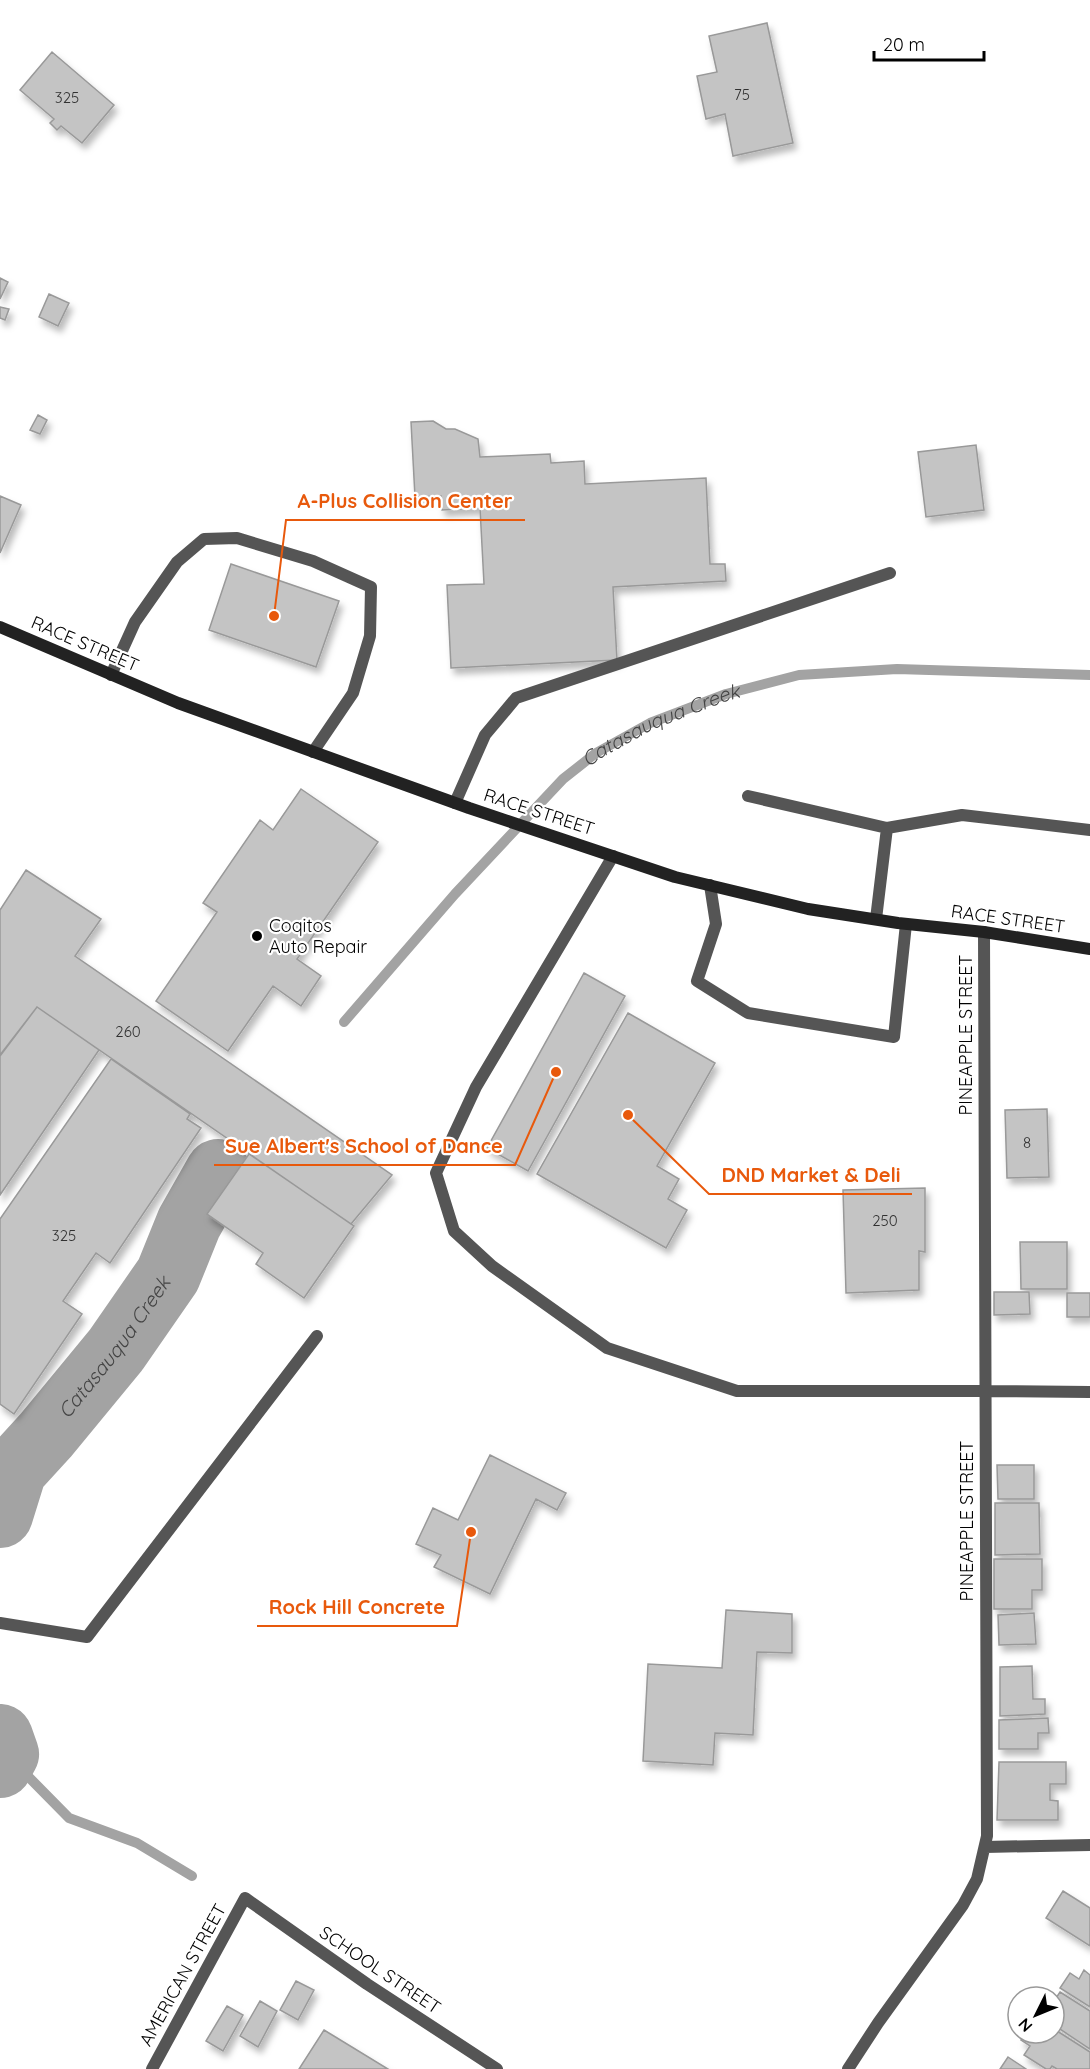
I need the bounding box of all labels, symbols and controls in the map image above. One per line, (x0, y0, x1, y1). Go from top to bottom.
scale bar (874, 24, 984, 62)
text: 20 m (883, 33, 925, 56)
house number: 75 (734, 85, 750, 104)
house number: 325 (55, 88, 79, 107)
callout: A-Plus Collision Center (286, 482, 525, 520)
text: A-Plus Collision Center (298, 488, 513, 513)
street label: RACE STREET (28, 611, 143, 677)
water label: Catasauqua Creek (576, 677, 744, 772)
street label: RACE STREET (481, 783, 597, 840)
street label: RACE STREET (950, 899, 1067, 938)
place label: Coqitos Auto Repair (269, 914, 367, 958)
marker: Coqitos Auto Repair (250, 929, 264, 943)
street label: PINEAPPLE STREET (954, 955, 977, 1115)
house number: 260 (115, 1022, 141, 1041)
callout: Sue Albert's School of Dance (214, 1127, 515, 1165)
text: Sue Albert's School of Dance (225, 1133, 503, 1158)
house number: 8 (1023, 1133, 1031, 1152)
callout: DND Market & Deli (709, 1156, 912, 1194)
text: DND Market & Deli (721, 1162, 901, 1187)
house number: 250 (872, 1211, 898, 1230)
house number: 325 (52, 1226, 76, 1245)
water label: Catasauqua Creek (52, 1269, 177, 1423)
street label: PINEAPPLE STREET (955, 1441, 978, 1601)
callout: Rock Hill Concrete (257, 1588, 457, 1626)
text: Rock Hill Concrete (269, 1594, 445, 1619)
street label: AMERICAN STREET (134, 1899, 231, 2050)
street label: SCHOOL STREET (315, 1921, 445, 2019)
north arrow (1006, 1985, 1066, 2045)
text: N (1014, 2014, 1036, 2036)

